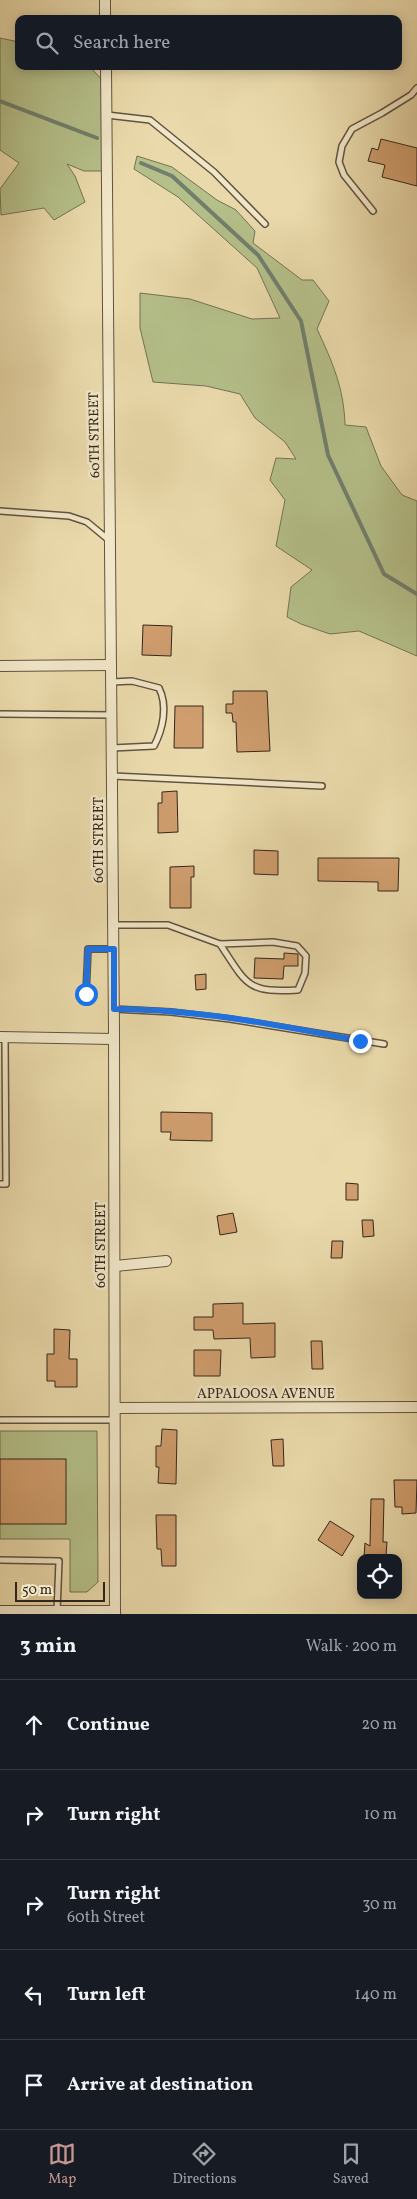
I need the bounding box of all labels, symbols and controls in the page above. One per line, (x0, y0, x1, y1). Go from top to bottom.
search box (15, 15, 402, 70)
icon: search (33, 29, 61, 57)
text: Search here (73, 30, 170, 56)
street label: 60TH STREET (85, 392, 105, 478)
street label: 60TH STREET (90, 797, 109, 883)
route start (75, 983, 98, 1006)
route end (349, 1030, 372, 1053)
street label: 60TH STREET (92, 1202, 111, 1288)
street label: APPALOOSA AVENUE (197, 1385, 335, 1404)
map controls (357, 1554, 402, 1599)
button: locate (357, 1554, 402, 1599)
scale bar (15, 1579, 105, 1602)
text: 50 m (22, 1581, 52, 1600)
text: 3 min (20, 1632, 76, 1661)
text: Walk · 200 m (306, 1636, 397, 1658)
icon: ahead (20, 1711, 48, 1739)
text: Continue (67, 1712, 150, 1738)
text: 20 m (362, 1714, 397, 1736)
icon: right (20, 1801, 48, 1829)
text: Turn right (67, 1802, 160, 1828)
text: 10 m (364, 1804, 397, 1826)
text: Turn right (67, 1881, 160, 1907)
icon: right (20, 1891, 48, 1919)
text: 30 m (362, 1894, 397, 1916)
text: 60th Street (67, 1907, 145, 1929)
icon: left (20, 1981, 48, 2009)
text: Turn left (67, 1982, 146, 2008)
text: 140 m (355, 1984, 397, 2006)
icon: arrive (20, 2071, 48, 2099)
text: Arrive at destination (67, 2072, 253, 2098)
tab: Map (48, 2140, 76, 2189)
tab: Directions (172, 2140, 237, 2189)
tab: Saved (333, 2140, 369, 2189)

